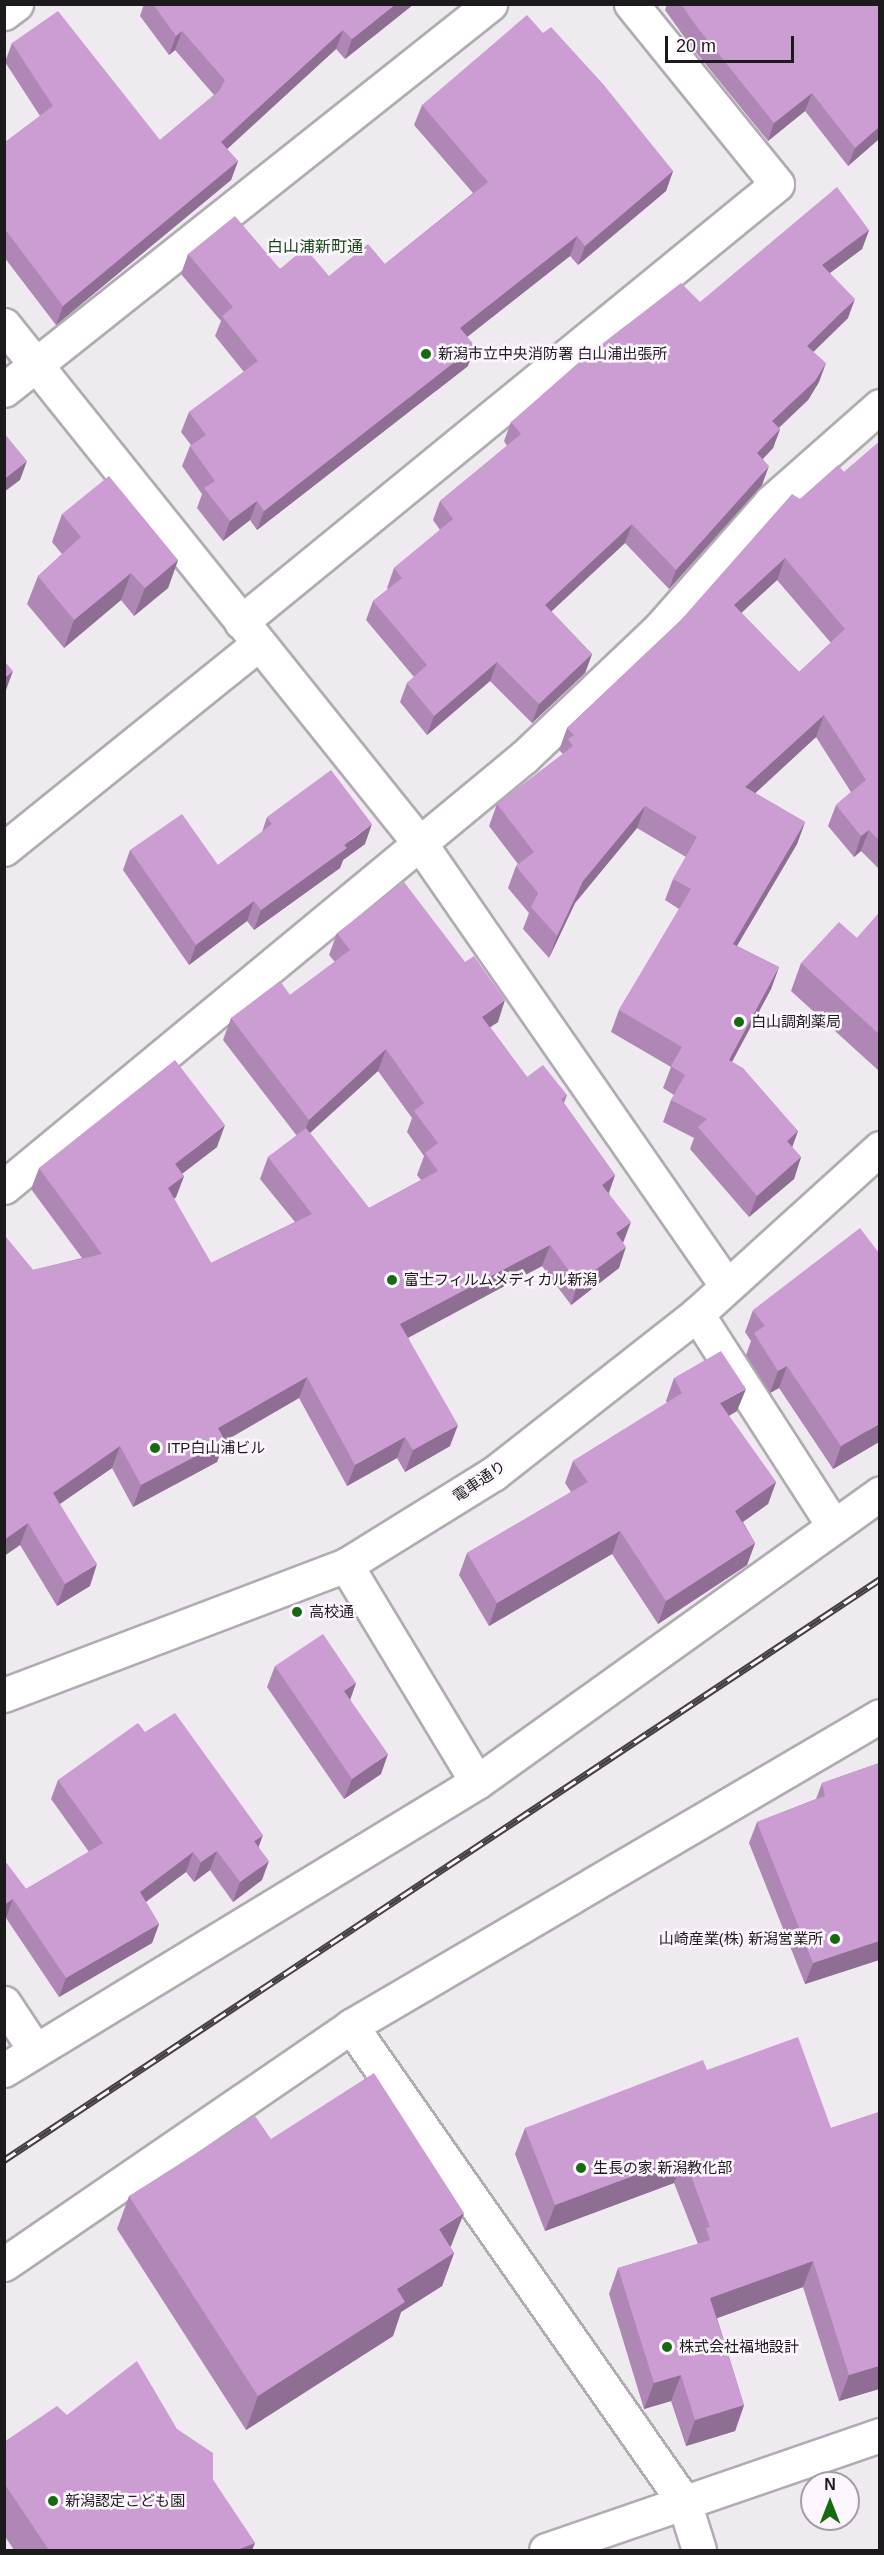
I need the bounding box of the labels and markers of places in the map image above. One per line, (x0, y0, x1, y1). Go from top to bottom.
place label: 新潟市立中央消防署 白山浦出張所 (438, 345, 667, 363)
marker: 新潟市立中央消防署 白山浦出張所 (419, 347, 433, 361)
place label: 白山調剤薬局 (751, 1013, 841, 1031)
marker: 白山調剤薬局 (732, 1015, 746, 1029)
place label: 富士フィルムメディカル新潟 (404, 1271, 599, 1289)
marker: 富士フィルムメディカル新潟 (385, 1273, 399, 1287)
place label: ITP白山浦ビル (167, 1439, 265, 1457)
marker: ITP白山浦ビル (148, 1441, 162, 1455)
place label: 高校通 (309, 1603, 354, 1621)
marker: 高校通 (290, 1605, 304, 1619)
place label: 山崎産業(株) 新潟営業所 (659, 1930, 823, 1948)
marker: 山崎産業(株) 新潟営業所 (828, 1932, 842, 1946)
place label: 生長の家 新潟教化部 (593, 2159, 732, 2177)
marker: 生長の家 新潟教化部 (574, 2161, 588, 2175)
place label: 株式会社福地設計 (679, 2338, 799, 2356)
marker: 株式会社福地設計 (660, 2340, 674, 2354)
place label: 新潟認定こども園 (65, 2492, 185, 2510)
marker: 新潟認定こども園 (46, 2494, 60, 2508)

